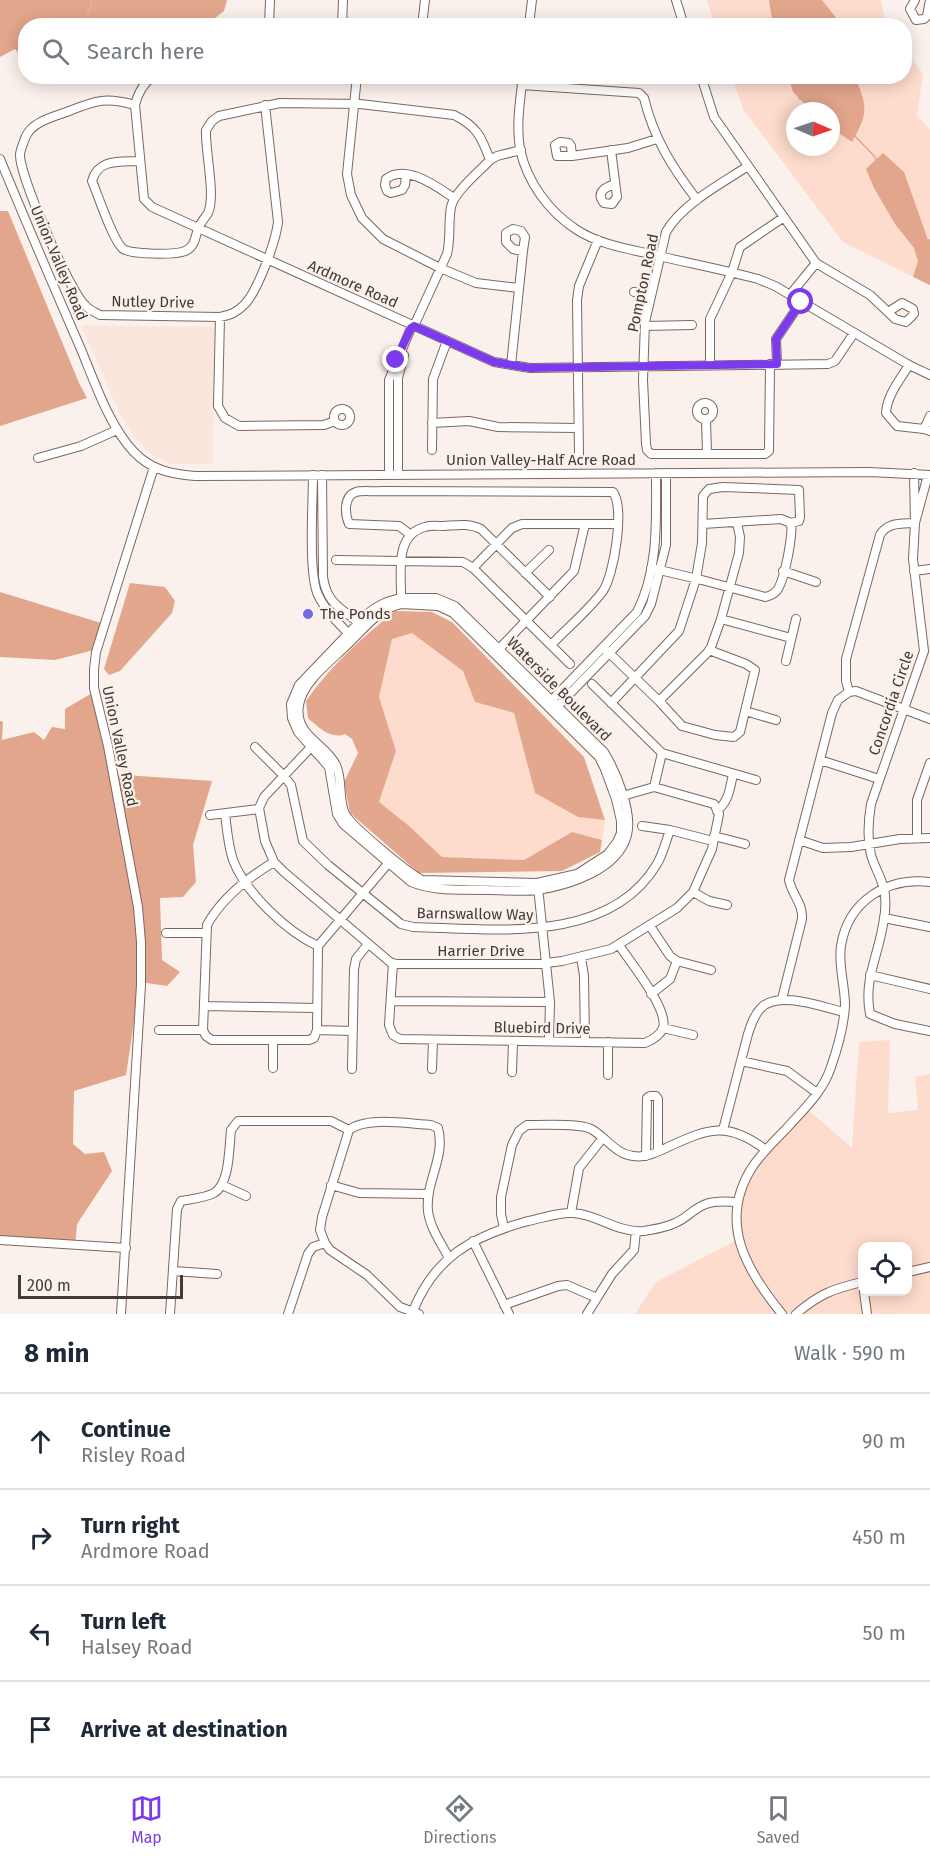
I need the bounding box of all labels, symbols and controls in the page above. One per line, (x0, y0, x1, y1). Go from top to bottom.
search box (18, 18, 912, 84)
icon: search (39, 35, 72, 68)
text: Search here (87, 38, 205, 65)
north arrow (786, 102, 840, 156)
street label: Union Valley Road (27, 203, 91, 323)
street label: Pompton Road (624, 232, 662, 334)
street label: Ardmore Road (305, 256, 401, 312)
route start (787, 288, 813, 314)
street label: Nutley Drive (111, 292, 195, 312)
route end (382, 346, 408, 372)
street label: Union Valley-Half Acre Road (446, 451, 636, 469)
place label: The Ponds (320, 605, 391, 623)
marker: The Ponds (301, 607, 315, 621)
street label: Waterside Boulevard (503, 633, 615, 745)
street label: Concordia Circle (865, 648, 917, 758)
street label: Union Valley Road (98, 684, 142, 808)
street label: Barnswallow Way (416, 904, 534, 924)
street label: Harrier Drive (437, 942, 525, 960)
street label: Bluebird Drive (493, 1018, 591, 1038)
map controls (858, 1242, 912, 1296)
button: locate (858, 1242, 912, 1296)
scale bar (18, 1272, 183, 1300)
text: 200 m (27, 1276, 71, 1295)
text: 8 min (24, 1338, 90, 1369)
text: Walk · 590 m (794, 1341, 906, 1365)
text: Continue (81, 1416, 171, 1443)
icon: ahead (24, 1425, 57, 1458)
text: 90 m (862, 1429, 906, 1453)
text: Risley Road (81, 1443, 186, 1467)
text: Turn right (81, 1512, 180, 1539)
icon: right (24, 1521, 57, 1554)
text: 450 m (852, 1525, 906, 1549)
text: Ardmore Road (81, 1539, 210, 1563)
text: Turn left (81, 1608, 166, 1635)
icon: left (24, 1617, 57, 1650)
text: 50 m (862, 1621, 906, 1645)
text: Halsey Road (81, 1635, 193, 1659)
icon: arrive (24, 1713, 57, 1746)
text: Arrive at destination (81, 1716, 288, 1743)
tab: Map (130, 1792, 163, 1847)
tab: Directions (423, 1792, 497, 1847)
tab: Saved (757, 1792, 800, 1847)

